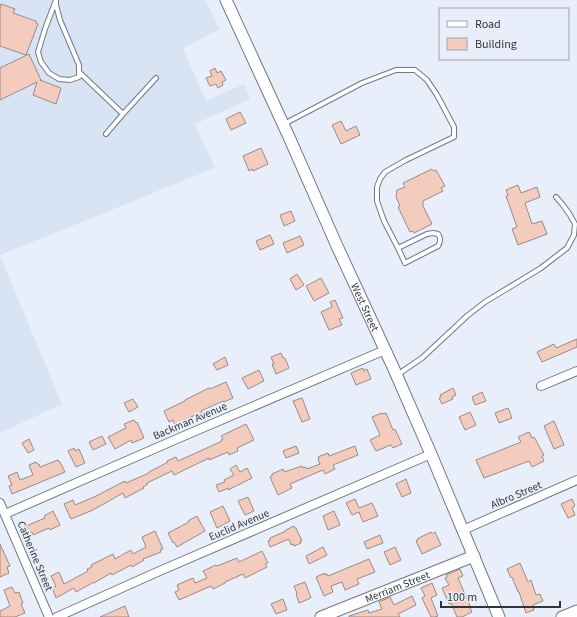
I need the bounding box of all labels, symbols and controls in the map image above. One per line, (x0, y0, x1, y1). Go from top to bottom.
legend (439, 8, 569, 60)
text: Road (475, 16, 501, 33)
text: Building (475, 36, 517, 53)
street label: West Street (347, 280, 383, 334)
street label: Backman Avenue (151, 398, 230, 443)
street label: Albro Street (488, 477, 544, 513)
street label: Euclid Avenue (206, 505, 272, 545)
street label: Catherine Street (14, 519, 57, 594)
street label: Merriam Street (363, 567, 432, 606)
scale bar (441, 583, 560, 609)
text: 100 m (447, 589, 477, 606)

